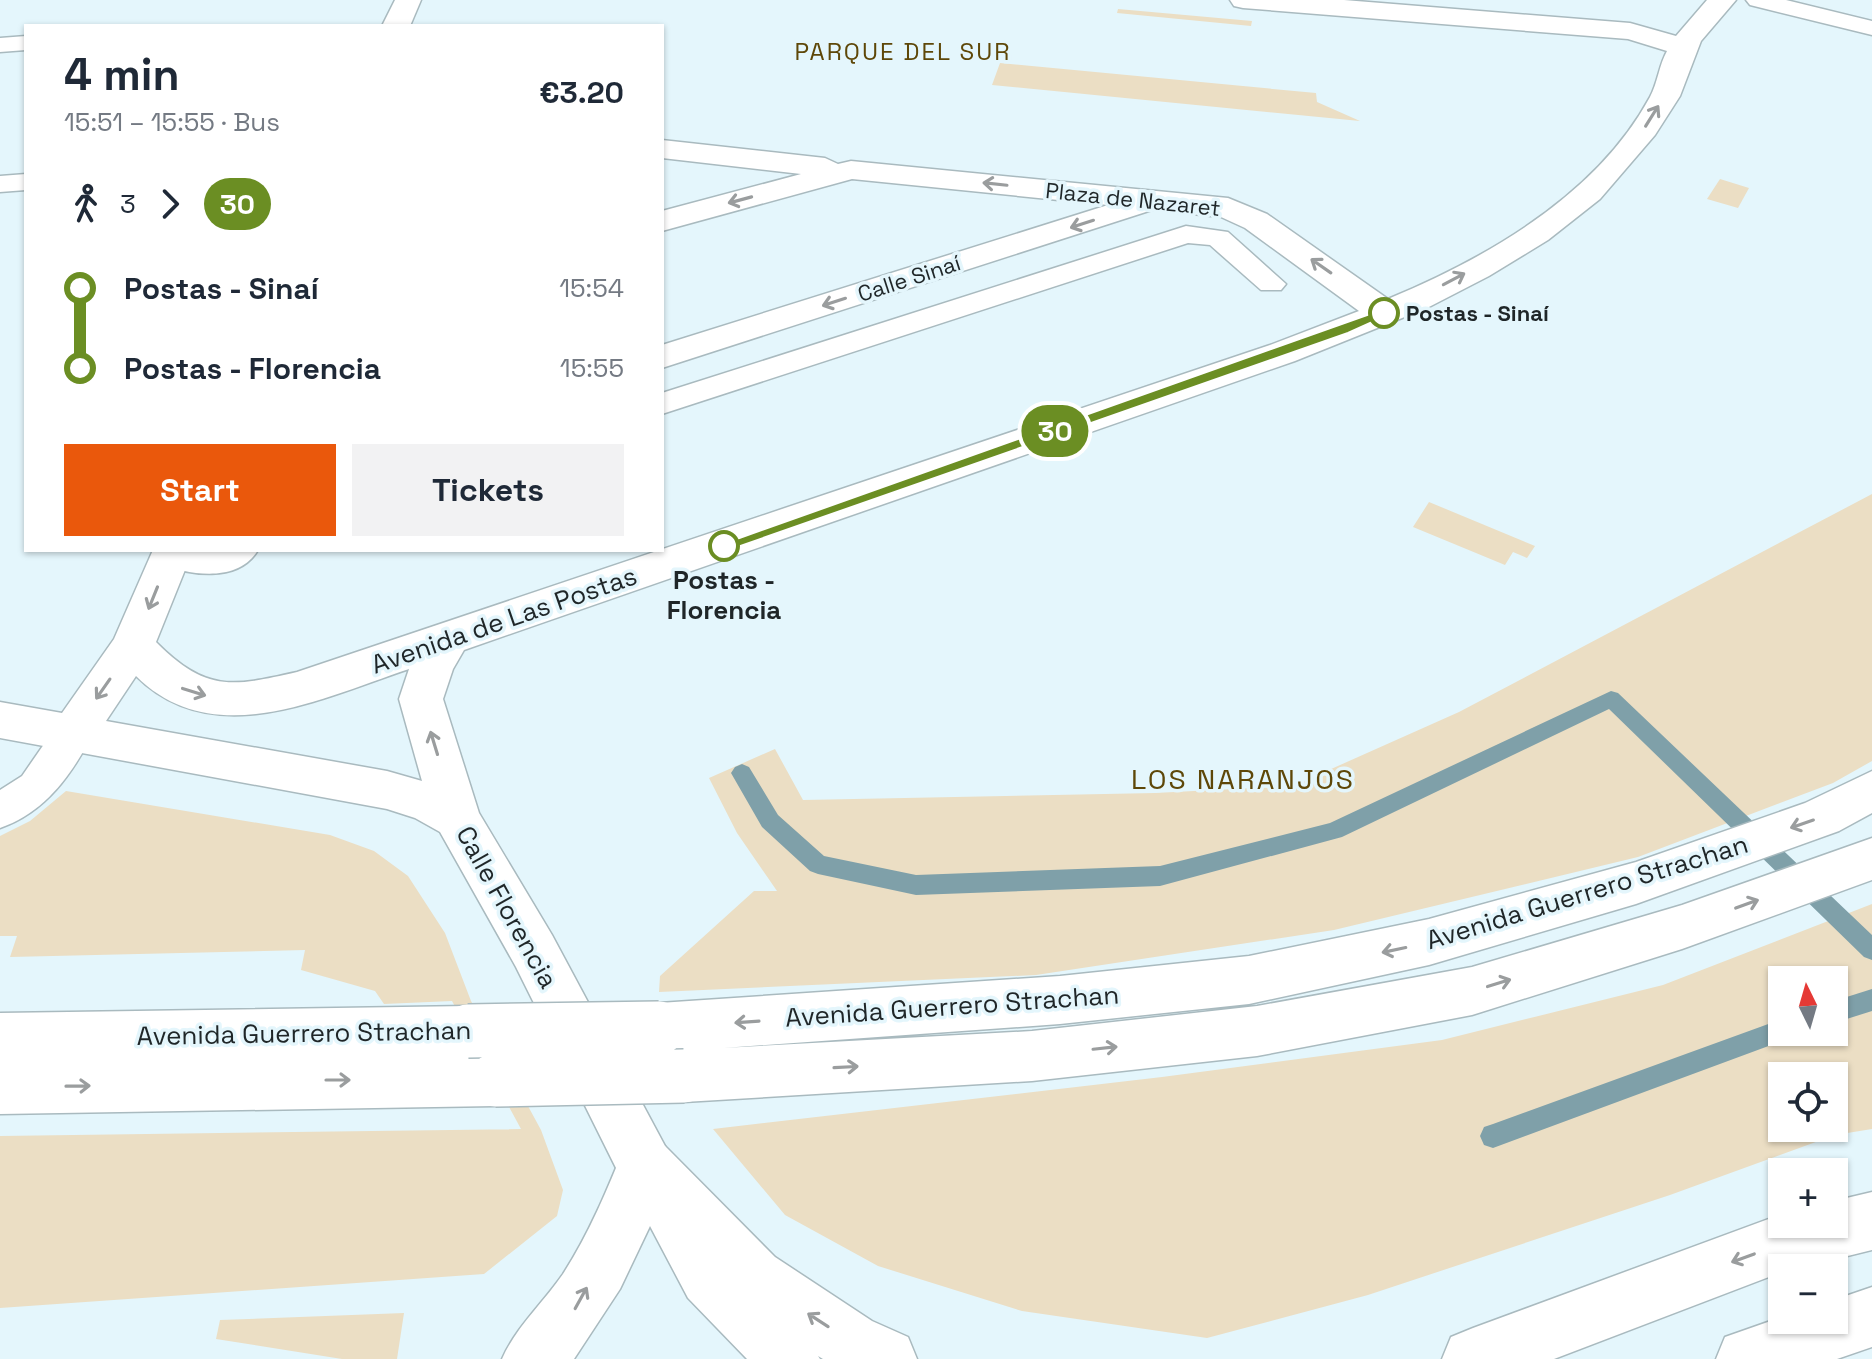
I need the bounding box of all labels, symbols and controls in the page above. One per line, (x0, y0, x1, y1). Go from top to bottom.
district label: PARQUE DEL SUR (795, 36, 1011, 67)
text: 4 min (64, 47, 180, 103)
text: €3.20 (539, 73, 624, 112)
text: 15:51 – 15:55 · Bus (64, 105, 280, 139)
one-way arrow (1644, 105, 1660, 128)
one-way arrow (982, 176, 1009, 191)
street label: Plaza de Nazaret (1044, 176, 1222, 222)
icon: walk (64, 182, 108, 226)
icon: forward (148, 182, 192, 226)
text: 30 (220, 186, 255, 222)
text: 3 (120, 187, 136, 221)
one-way arrow (727, 193, 753, 208)
one-way arrow (1070, 217, 1095, 232)
street label: Calle Sinaí (854, 248, 965, 308)
one-way arrow (1310, 258, 1332, 274)
text: Postas - Sinaí (124, 269, 319, 308)
one-way arrow (1441, 270, 1465, 286)
text: 15:54 (559, 271, 624, 305)
one-way arrow (822, 296, 847, 310)
marker: Postas - Sinaí (1369, 298, 1399, 328)
place label: Postas - Sinaí (1406, 299, 1549, 327)
text: Postas - Florencia (124, 349, 381, 388)
text: 15:55 (560, 351, 624, 385)
line badge: 30 (1019, 405, 1091, 457)
text: 30 (1037, 413, 1073, 449)
button: Start (64, 444, 336, 536)
button: Tickets (352, 444, 624, 536)
marker: Postas - Florencia (709, 531, 739, 561)
street label: Avenida de Las Postas (367, 559, 641, 681)
place label: Postas - Florencia (667, 563, 781, 627)
one-way arrow (145, 585, 159, 610)
one-way arrow (95, 678, 111, 700)
one-way arrow (181, 686, 206, 700)
one-way arrow (426, 731, 440, 756)
district label: LOS NARANJOS (1131, 761, 1355, 797)
one-way arrow (1790, 818, 1815, 833)
street label: Calle Florencia (448, 820, 566, 994)
street label: Avenida Guerrero Strachan (1422, 827, 1752, 957)
one-way arrow (1734, 895, 1759, 910)
one-way arrow (1381, 943, 1407, 958)
north arrow (1768, 966, 1848, 1046)
map controls (1768, 966, 1848, 1334)
one-way arrow (1486, 975, 1512, 990)
street label: Avenida Guerrero Strachan (784, 977, 1120, 1035)
street label: Avenida Guerrero Strachan (136, 1013, 472, 1053)
one-way arrow (734, 1015, 760, 1030)
one-way arrow (1091, 1040, 1118, 1055)
one-way arrow (832, 1059, 859, 1074)
button: locate (1768, 1062, 1848, 1142)
one-way arrow (324, 1073, 351, 1088)
one-way arrow (64, 1078, 91, 1094)
button: + (1768, 1158, 1848, 1238)
one-way arrow (1732, 1252, 1756, 1266)
button: − (1768, 1254, 1848, 1334)
one-way arrow (574, 1287, 590, 1310)
one-way arrow (808, 1312, 830, 1328)

